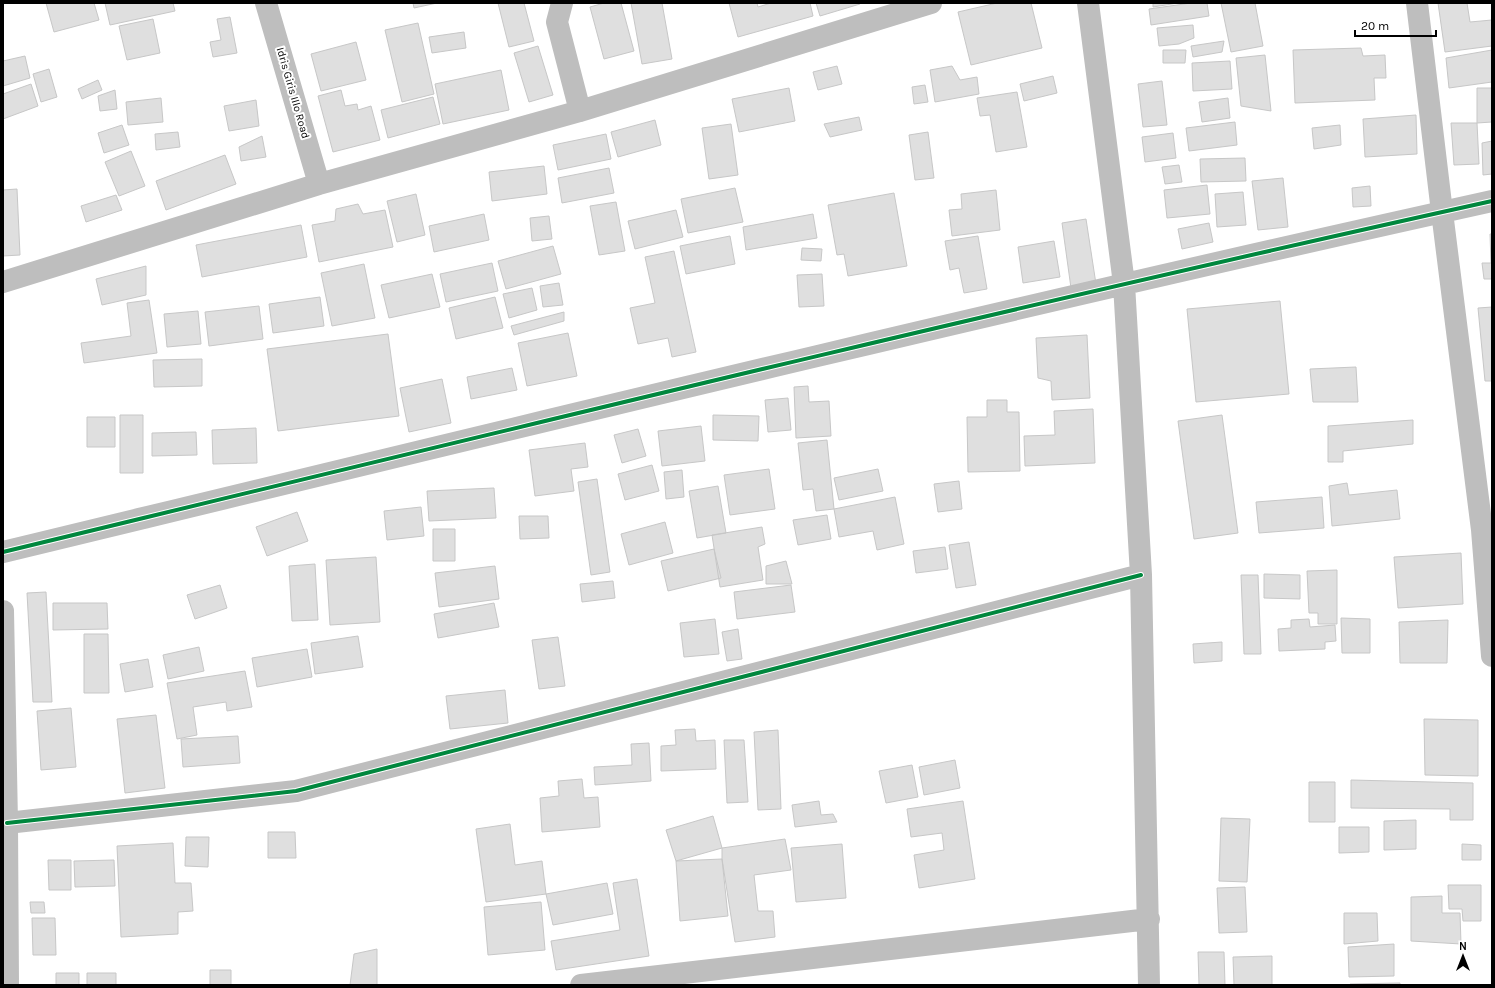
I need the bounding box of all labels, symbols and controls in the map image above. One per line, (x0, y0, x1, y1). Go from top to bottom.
scale bar (1355, 12, 1436, 38)
text: 20 m (1361, 19, 1389, 33)
street label: Idris Giris Illo Road (274, 46, 312, 140)
north arrow (1443, 936, 1483, 976)
text: N (1459, 940, 1467, 953)

